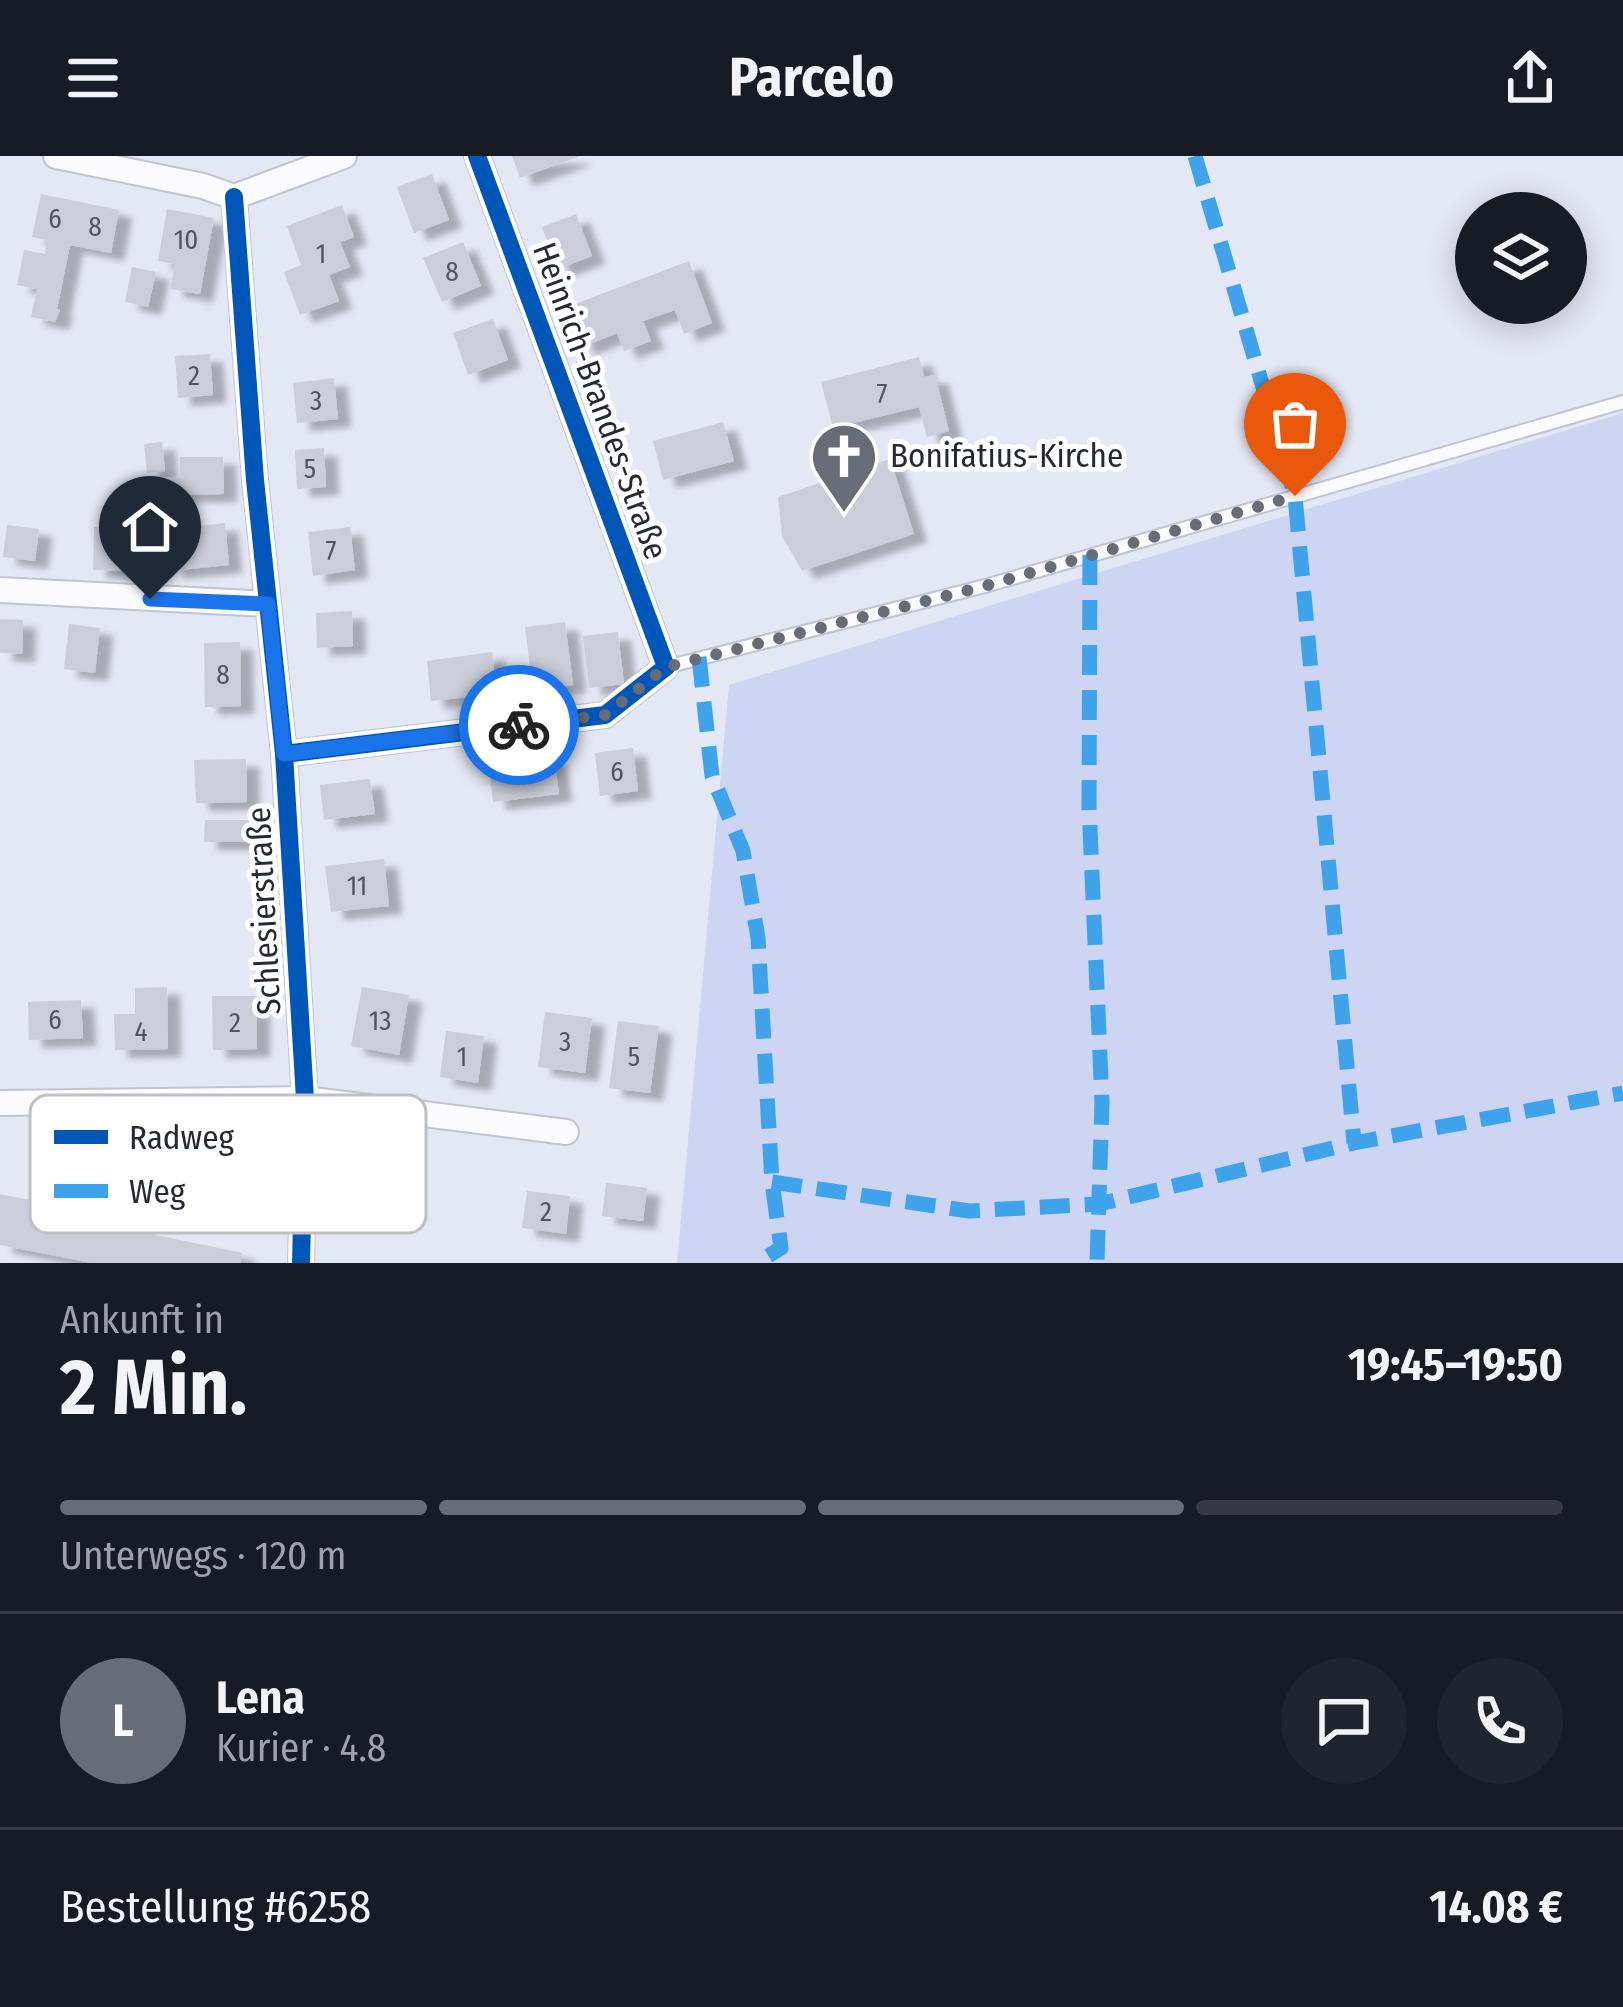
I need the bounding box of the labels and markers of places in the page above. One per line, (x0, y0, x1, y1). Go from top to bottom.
pin (1244, 373, 1346, 496)
church icon: Bonifatius-Kirche (809, 421, 879, 515)
place label: Bonifatius-Kirche (890, 436, 1123, 476)
pin (99, 476, 201, 599)

